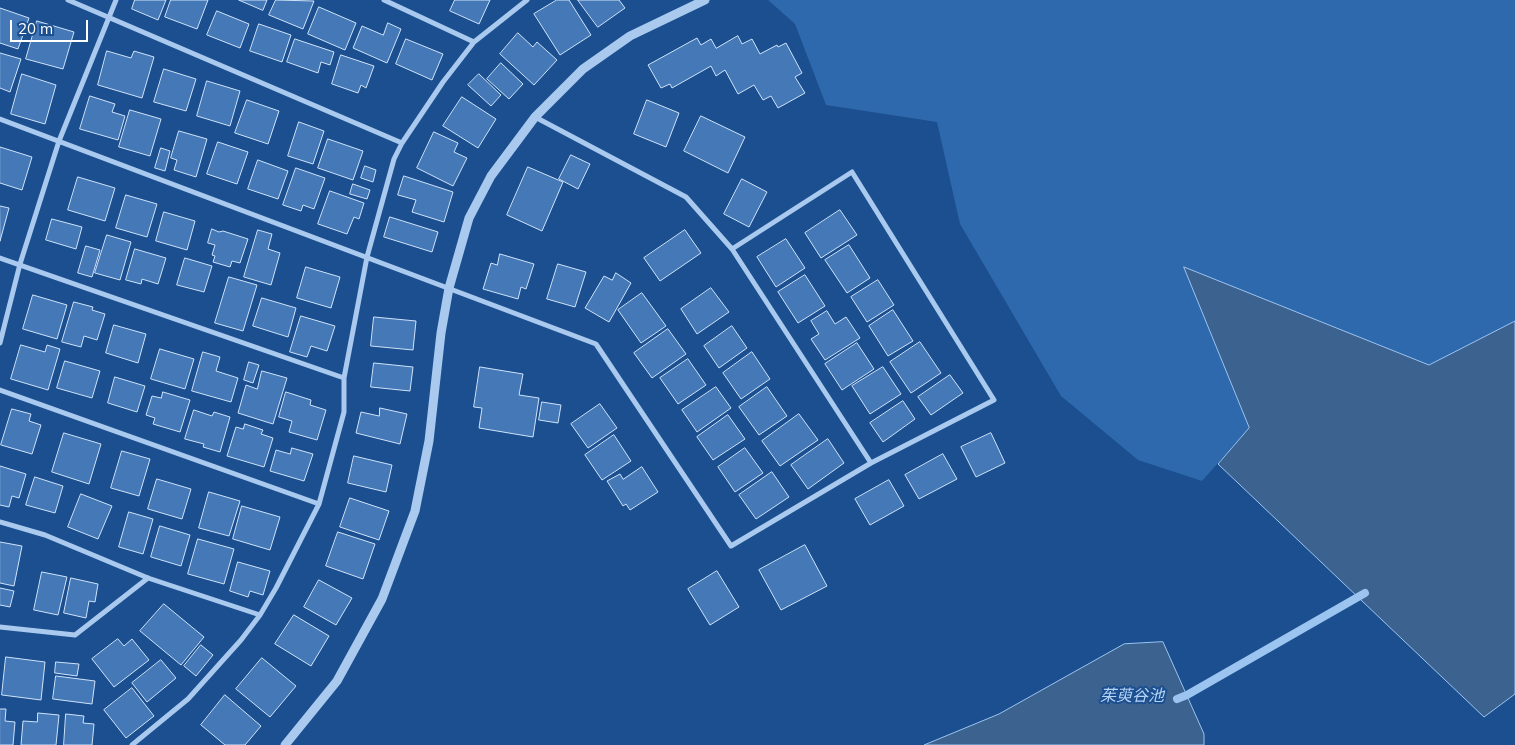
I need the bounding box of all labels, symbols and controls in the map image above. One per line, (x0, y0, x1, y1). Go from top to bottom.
scale bar (12, 10, 90, 42)
text: 20 m (18, 19, 53, 38)
water label: 茱萸谷池 (1100, 686, 1164, 706)

